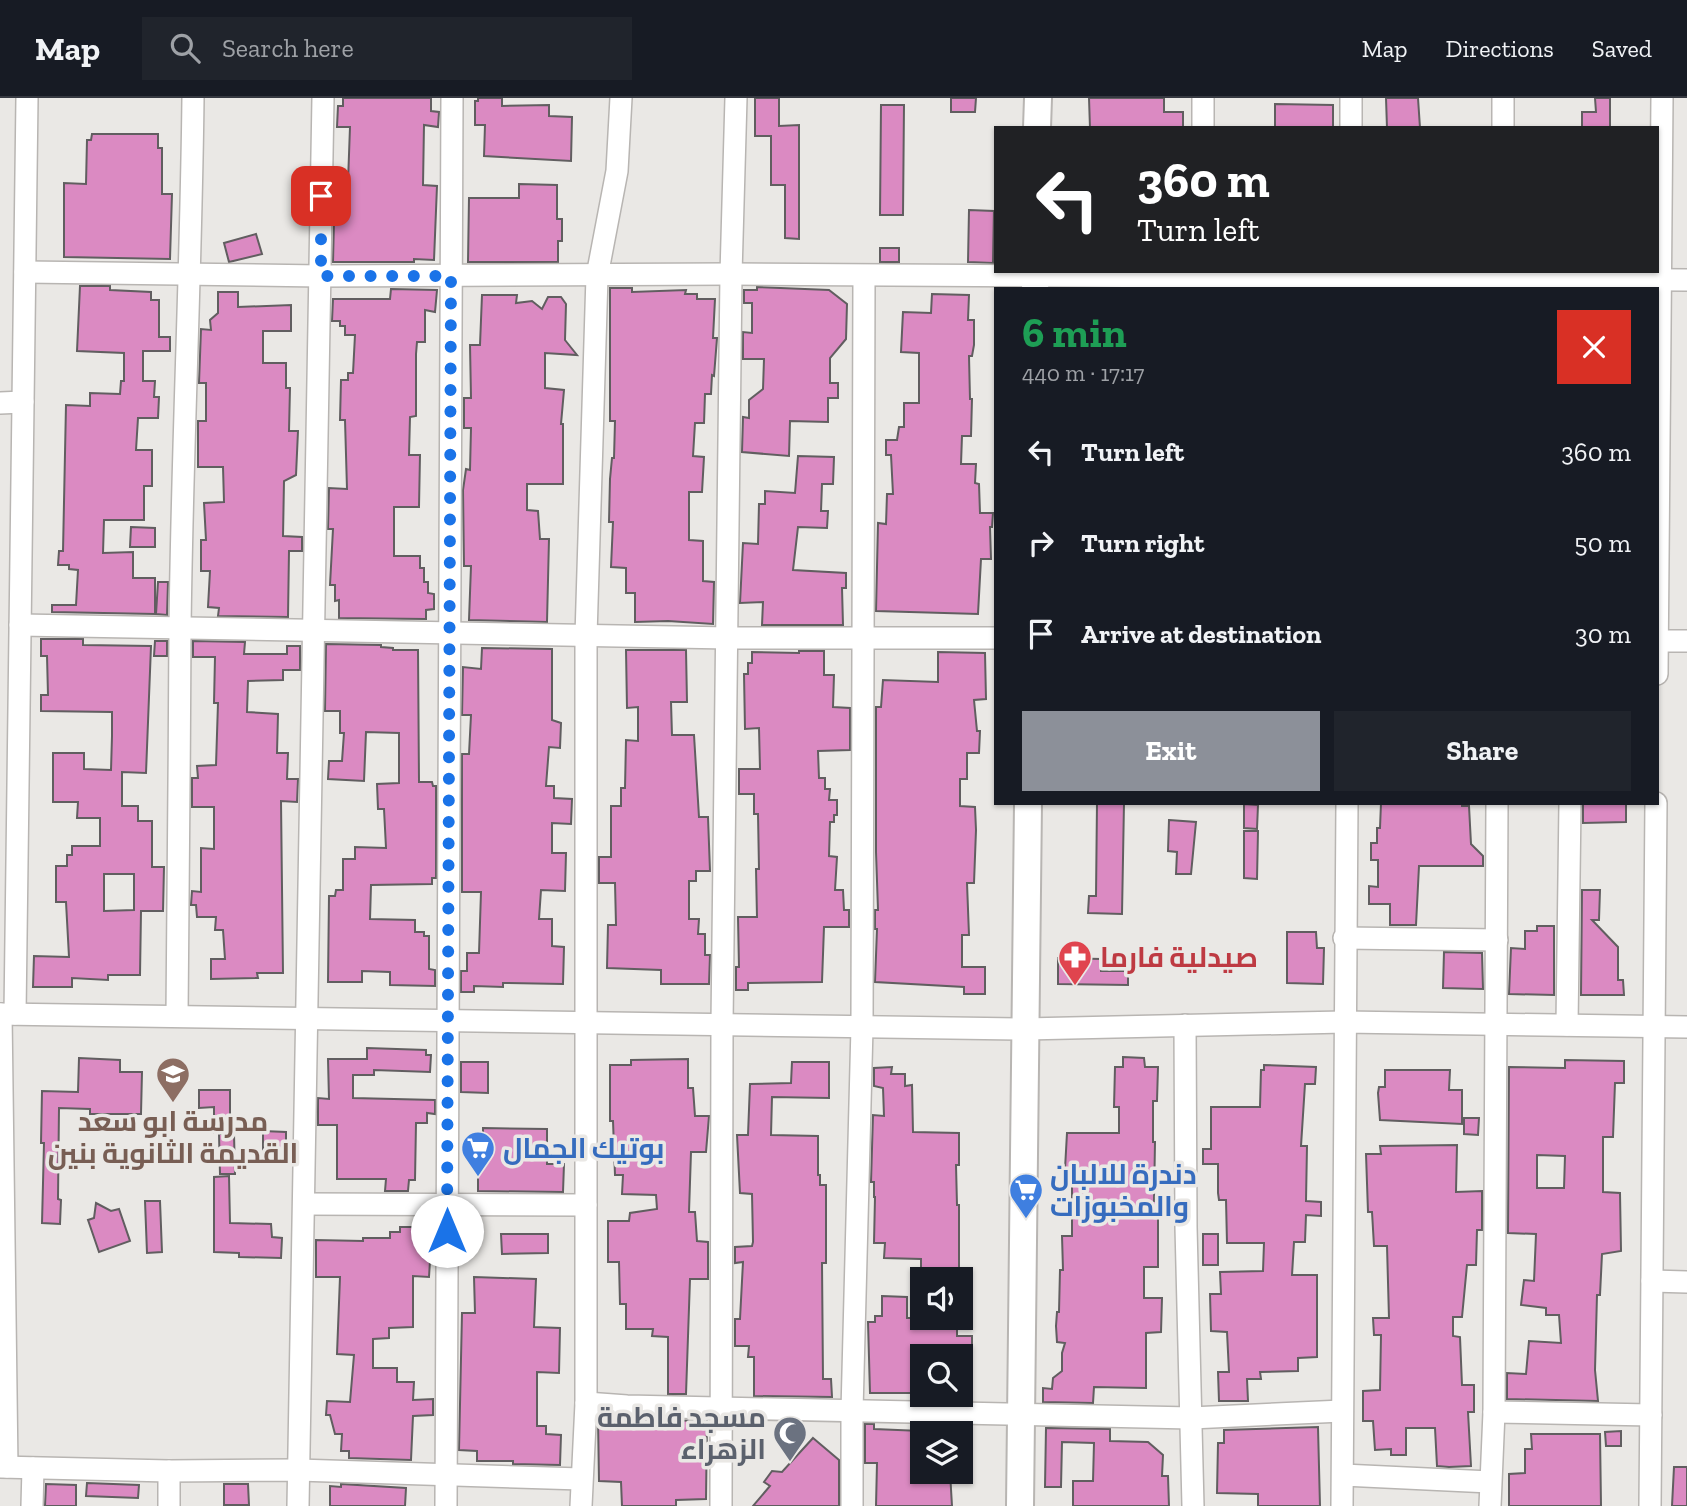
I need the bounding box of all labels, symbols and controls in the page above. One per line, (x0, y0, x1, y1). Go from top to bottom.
search box (142, 17, 632, 80)
text: Map (35, 29, 100, 68)
icon: search (166, 29, 204, 67)
text: Search here (222, 32, 354, 64)
text: Map (1362, 34, 1408, 63)
text: Directions (1446, 34, 1554, 63)
text: Saved (1592, 34, 1652, 63)
text: 360 m (1137, 151, 1270, 210)
icon: left (1022, 154, 1113, 245)
pin (291, 166, 351, 226)
icon: arrive (302, 177, 340, 215)
text: Turn left (1137, 211, 1259, 249)
text: 6 min (1022, 307, 1127, 358)
button: close (1557, 310, 1631, 384)
text: 440 m · 17:17 (1022, 359, 1144, 387)
icon: left (1022, 433, 1060, 471)
text: Turn left (1081, 436, 1184, 468)
text: 360 m (1561, 436, 1631, 468)
icon: right (1022, 524, 1060, 562)
text: Turn right (1081, 527, 1204, 559)
text: 50 m (1574, 527, 1631, 559)
icon: arrive (1022, 615, 1060, 653)
text: Arrive at destination (1081, 618, 1321, 650)
text: 30 m (1575, 618, 1631, 650)
button: Exit (1022, 711, 1320, 791)
button: Share (1334, 711, 1631, 791)
pharmacy icon: صيدلية فارما (1056, 938, 1094, 987)
place label: صيدلية فارما (1100, 941, 1258, 974)
school or university icon: مدرسة ابو سعد القديمة الثانوية بنين (154, 1055, 192, 1104)
place label: مدرسة ابو سعد القديمة الثانوية بنين (48, 1105, 298, 1170)
supermarket icon: بوتيك الجمال (459, 1129, 497, 1178)
place label: بوتيك الجمال (503, 1132, 665, 1165)
place label: دندرة للالبان والمخبوزات (1050, 1158, 1197, 1223)
supermarket icon: دندرة للالبان والمخبوزات (1007, 1171, 1045, 1220)
position arrow (410, 1194, 484, 1268)
map controls (910, 1267, 973, 1484)
button: sound (910, 1267, 973, 1330)
button: search (910, 1344, 973, 1407)
place label: مسجد فاطمة الزهراء (597, 1401, 766, 1466)
mosque icon: مسجد فاطمة الزهراء (771, 1414, 809, 1463)
button: layers (910, 1421, 973, 1484)

